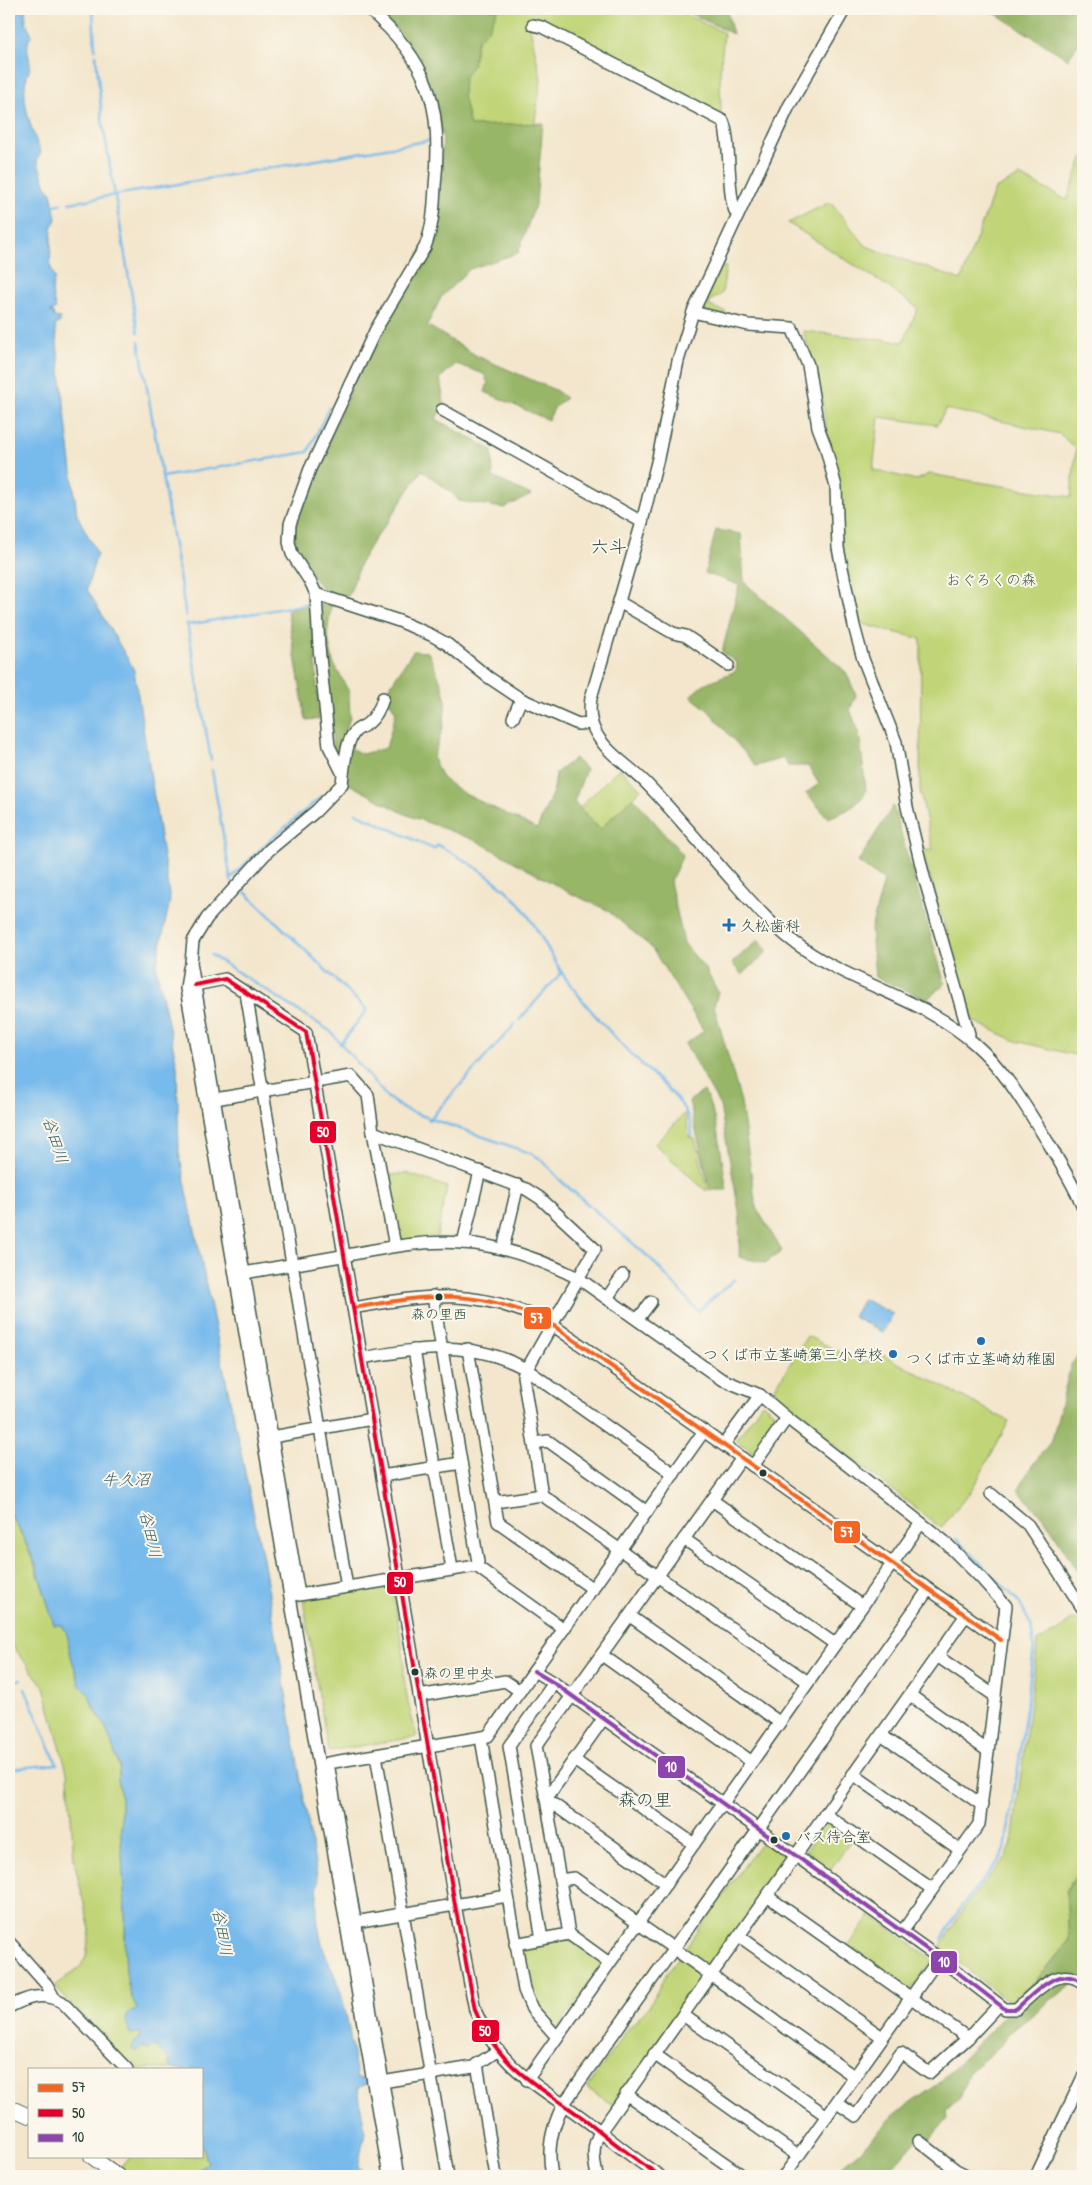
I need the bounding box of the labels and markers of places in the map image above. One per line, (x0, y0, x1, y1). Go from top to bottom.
place label: 久松歯科 (740, 915, 800, 936)
marker: 久松歯科 (722, 918, 736, 932)
marker: 森の里西 (434, 1292, 444, 1302)
place label: 森の里西 (411, 1304, 467, 1323)
marker: つくば市立茎崎幼稚園 (975, 1335, 987, 1347)
place label: つくば市立茎崎第三小学校 (703, 1344, 883, 1365)
marker: つくば市立茎崎第三小学校 (887, 1348, 899, 1360)
place label: つくば市立茎崎幼稚園 (906, 1348, 1056, 1369)
unlabelled marker (758, 1468, 768, 1478)
place label: 森の里中央 (424, 1663, 494, 1682)
marker: 森の里中央 (410, 1667, 420, 1677)
place label: バス待合室 (796, 1826, 871, 1847)
marker: バス待合室 (780, 1830, 792, 1842)
unlabelled marker (769, 1835, 779, 1845)

